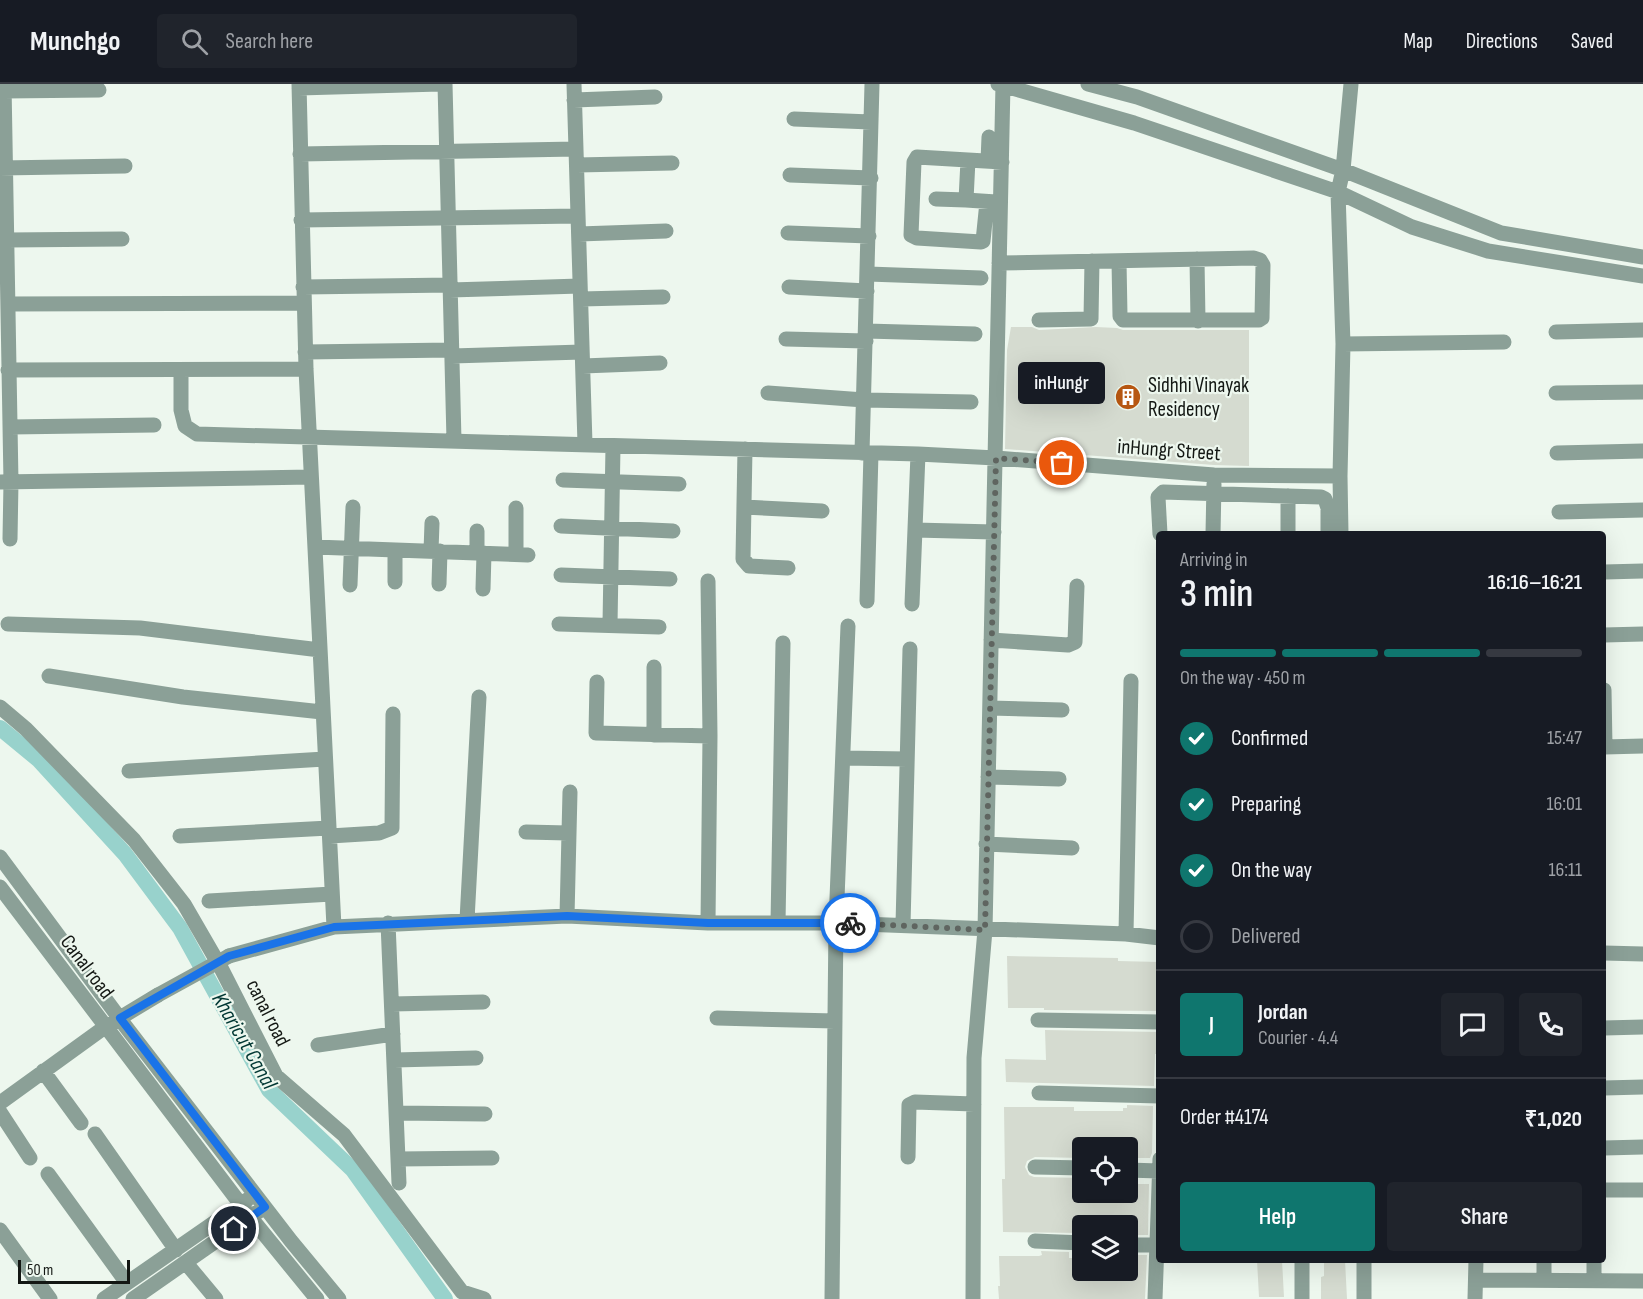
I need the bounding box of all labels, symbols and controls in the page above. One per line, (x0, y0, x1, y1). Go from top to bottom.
search box (157, 14, 577, 68)
text: Munchgo (30, 25, 121, 58)
icon: search (178, 25, 211, 58)
text: Search here (226, 28, 313, 55)
text: Map (1403, 29, 1433, 54)
text: Directions (1466, 29, 1538, 54)
text: Saved (1571, 29, 1613, 54)
callout: inHungr (1018, 361, 1106, 403)
text: inHungr (1034, 371, 1089, 395)
place label: Sidhhi Vinayak Residency (1148, 373, 1249, 422)
building icon: Sidhhi Vinayak Residency (1113, 382, 1143, 412)
street label: inHungr Street (1117, 434, 1221, 466)
pin (1036, 437, 1087, 488)
icon: bag (1045, 446, 1078, 479)
text: Arriving in (1180, 548, 1248, 572)
text: 16:16–16:21 (1488, 569, 1582, 596)
text: 3 min (1180, 571, 1253, 618)
text: On the way · 450 m (1180, 666, 1305, 690)
icon: check (1180, 722, 1213, 755)
text: Confirmed (1231, 725, 1308, 752)
text: 15:47 (1547, 726, 1582, 750)
icon: check (1180, 788, 1213, 821)
text: Preparing (1231, 791, 1301, 818)
text: 16:01 (1547, 792, 1582, 816)
icon: check (1180, 854, 1213, 887)
text: On the way (1231, 857, 1312, 884)
text: 16:11 (1548, 858, 1582, 882)
courier (820, 893, 880, 953)
icon: bike (834, 907, 867, 940)
text: Delivered (1231, 923, 1300, 950)
street label: Canal road (55, 930, 119, 1004)
street label: canal road (241, 975, 295, 1051)
water label: Kharicut Canal (206, 988, 283, 1095)
button: chat (1441, 993, 1504, 1056)
button: phone (1519, 993, 1582, 1056)
text: Jordan (1258, 999, 1307, 1026)
text: J (1209, 1011, 1214, 1038)
text: Courier · 4.4 (1258, 1026, 1338, 1050)
text: Order #4174 (1180, 1104, 1268, 1131)
text: ₹1,020 (1525, 1106, 1582, 1133)
map controls (1072, 1137, 1138, 1281)
button: locate (1072, 1137, 1138, 1203)
button: Help (1180, 1182, 1375, 1251)
button: Share (1387, 1182, 1582, 1251)
pin (208, 1203, 259, 1254)
icon: home (217, 1212, 250, 1245)
button: layers (1072, 1215, 1138, 1281)
scale bar (18, 1257, 130, 1284)
text: 50 m (27, 1261, 53, 1280)

